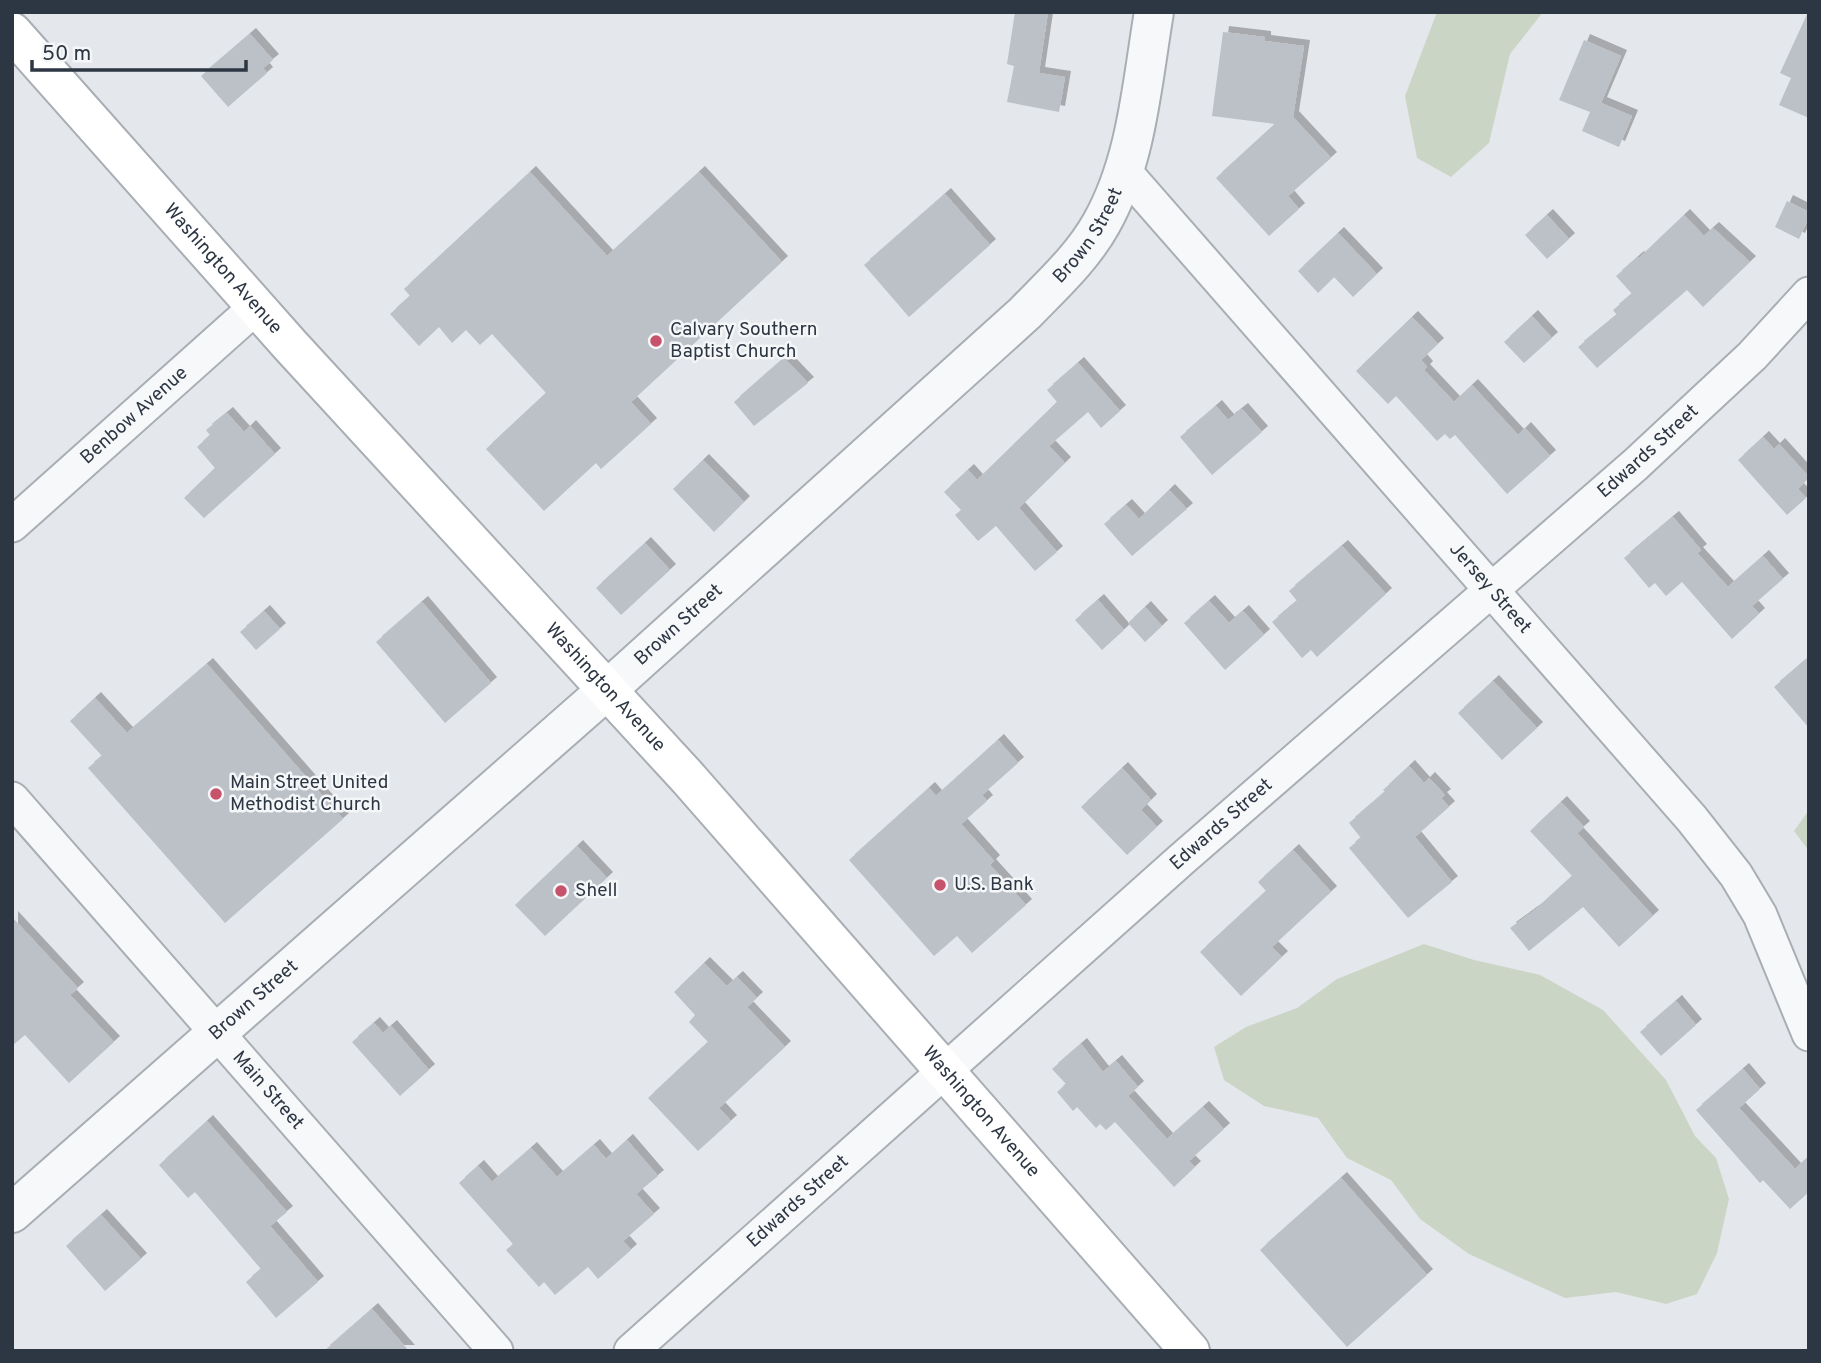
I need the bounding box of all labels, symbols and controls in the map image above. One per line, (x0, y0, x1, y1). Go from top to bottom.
scale bar (32, 28, 245, 72)
text: 50 m (42, 41, 91, 68)
street label: Brown Street (1048, 184, 1129, 289)
street label: Washington Avenue (158, 199, 287, 339)
place label: Calvary Southern Baptist Church (670, 318, 817, 364)
marker: Calvary Southern Baptist Church (648, 333, 664, 349)
street label: Benbow Avenue (76, 361, 193, 470)
street label: Edwards Street (1593, 400, 1704, 504)
street label: Jersey Street (1443, 538, 1536, 639)
street label: Brown Street (630, 579, 728, 671)
street label: Washington Avenue (540, 618, 670, 757)
place label: Main Street United Methodist Church (230, 771, 388, 817)
street label: Edwards Street (1165, 773, 1278, 876)
marker: Main Street United Methodist Church (208, 786, 224, 802)
place label: U.S. Bank (954, 873, 1034, 897)
marker: U.S. Bank (932, 877, 948, 893)
place label: Shell (575, 879, 618, 903)
marker: Shell (553, 883, 569, 899)
street label: Brown Street (204, 955, 303, 1046)
street label: Washington Avenue (917, 1041, 1045, 1183)
street label: Main Street (227, 1046, 309, 1135)
street label: Edwards Street (742, 1150, 854, 1254)

